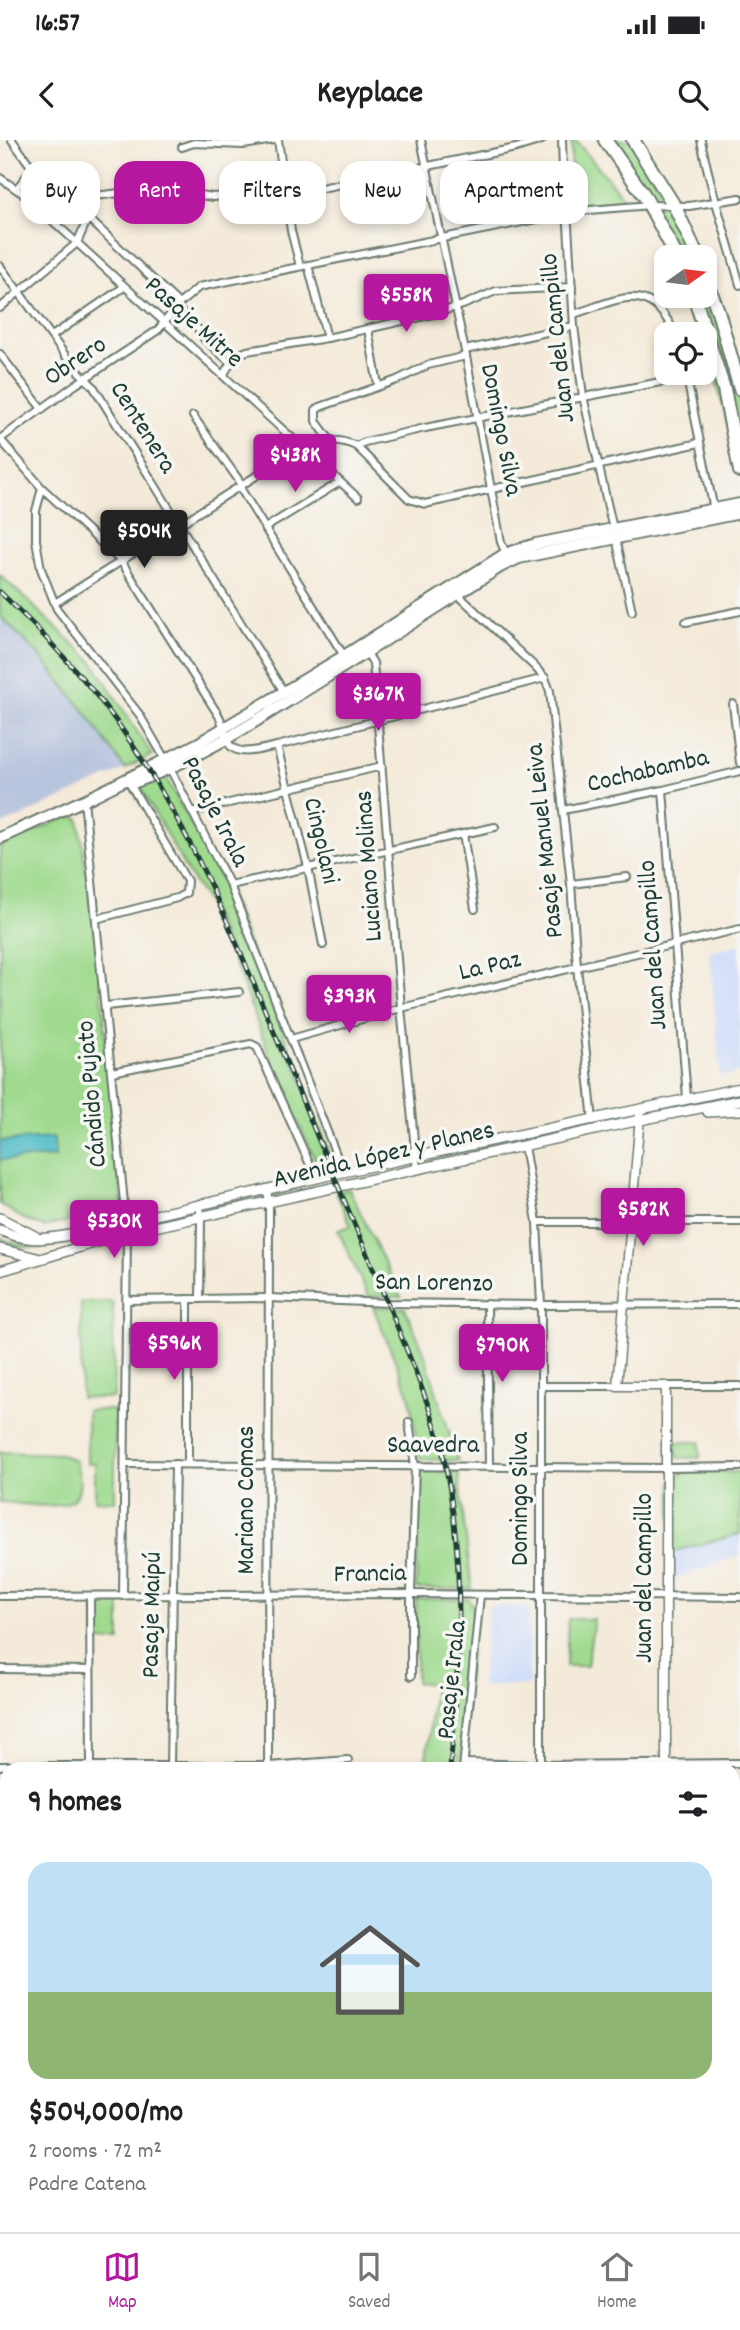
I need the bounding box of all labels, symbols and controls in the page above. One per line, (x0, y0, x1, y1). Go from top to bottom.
text: 16:57 (35, 6, 80, 43)
text: Keyplace (317, 72, 423, 118)
icon: back (28, 76, 66, 114)
icon: search (674, 76, 712, 114)
chip: Buy (21, 161, 100, 224)
chip: Rent (114, 161, 205, 224)
chip: Filters (219, 161, 326, 224)
chip: New (340, 161, 426, 224)
chip: Apartment (440, 161, 588, 224)
north arrow (654, 245, 718, 308)
map controls (654, 245, 717, 385)
street label: Juan del Campillo (532, 251, 586, 425)
street label: Pasaje Mitre (135, 268, 251, 378)
pin: $558K (357, 274, 455, 334)
text: $558K (380, 280, 432, 313)
button: locate (654, 322, 717, 385)
street label: Obrero (37, 328, 115, 396)
street label: Domingo Silva (469, 361, 531, 500)
street label: Centenera (99, 375, 185, 482)
pin: $438K (246, 434, 344, 494)
text: $438K (269, 440, 321, 473)
pin: $504K (95, 510, 193, 570)
text: $504K (116, 516, 172, 549)
pin: $367K (329, 674, 427, 733)
text: $367K (352, 679, 404, 712)
street label: Cochabamba (584, 740, 713, 804)
street label: Pasaje Manuel Leiva (517, 741, 575, 940)
street label: Pasaje Irala (170, 750, 258, 874)
street label: Luciano Molinas (346, 789, 394, 943)
street label: Cingolani (292, 794, 348, 888)
street label: Juan del Campillo (630, 859, 678, 1031)
street label: La Paz (455, 942, 525, 992)
pin: $393K (300, 976, 398, 1035)
text: $393K (322, 981, 376, 1014)
street label: Cándido Pujato (68, 1019, 118, 1169)
street label: Avenida López y Planes (270, 1113, 498, 1199)
pin: $582K (594, 1188, 692, 1248)
text: $582K (617, 1194, 669, 1227)
pin: $530K (65, 1200, 163, 1260)
text: $530K (86, 1206, 142, 1239)
street label: San Lorenzo (374, 1264, 494, 1304)
pin: $596K (125, 1322, 223, 1382)
pin: $790K (453, 1324, 551, 1384)
text: $596K (147, 1328, 201, 1361)
text: $790K (475, 1330, 529, 1363)
street label: Mariano Comas (229, 1426, 266, 1574)
street label: Saavedra (387, 1428, 480, 1465)
street label: Domingo Silva (503, 1431, 540, 1566)
street label: Juan del Campillo (627, 1493, 664, 1663)
street label: Pasaje Maipú (133, 1551, 173, 1679)
street label: Francia (333, 1556, 408, 1594)
street label: Pasaje Irala (428, 1618, 478, 1741)
text: 9 homes (28, 1783, 122, 1826)
icon: filters (674, 1785, 712, 1823)
icon: home (307, 1907, 433, 2033)
text: $504,000/mo (28, 2093, 183, 2136)
text: 2 rooms · 72 m² (28, 2136, 162, 2169)
text: Padre Catena (28, 2169, 146, 2202)
tab: Map (103, 2248, 141, 2317)
tab: Saved (348, 2248, 390, 2317)
tab: Home (597, 2248, 637, 2317)

